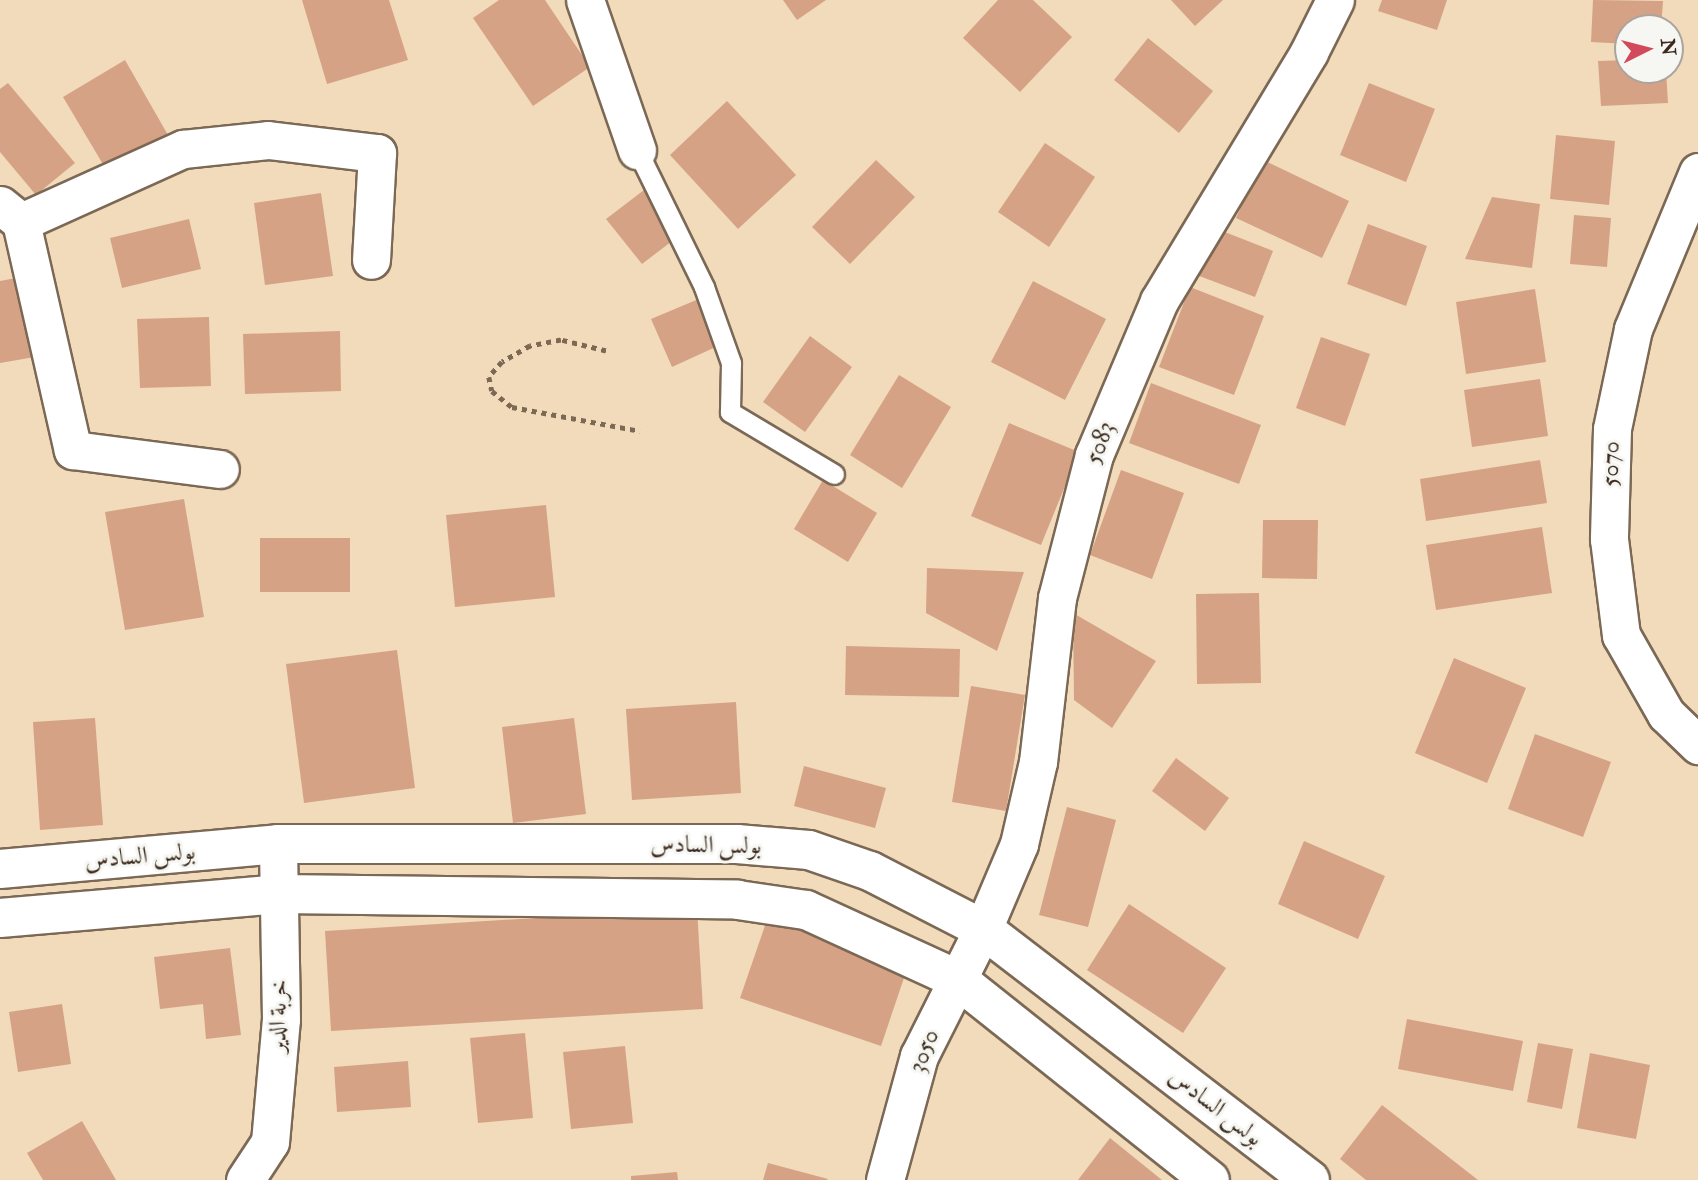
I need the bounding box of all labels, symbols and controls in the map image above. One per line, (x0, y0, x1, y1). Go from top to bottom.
north arrow (1614, 14, 1684, 84)
text: N (1655, 37, 1681, 57)
street label: 5083 (1079, 418, 1121, 468)
street label: 5070 (1596, 441, 1626, 487)
street label: بولس السادس (650, 830, 762, 860)
street label: بولس السادس (83, 837, 197, 875)
street label: خربة الدير (262, 979, 294, 1053)
street label: 3050 (902, 1025, 946, 1077)
street label: بولس السادس (1163, 1061, 1269, 1153)

